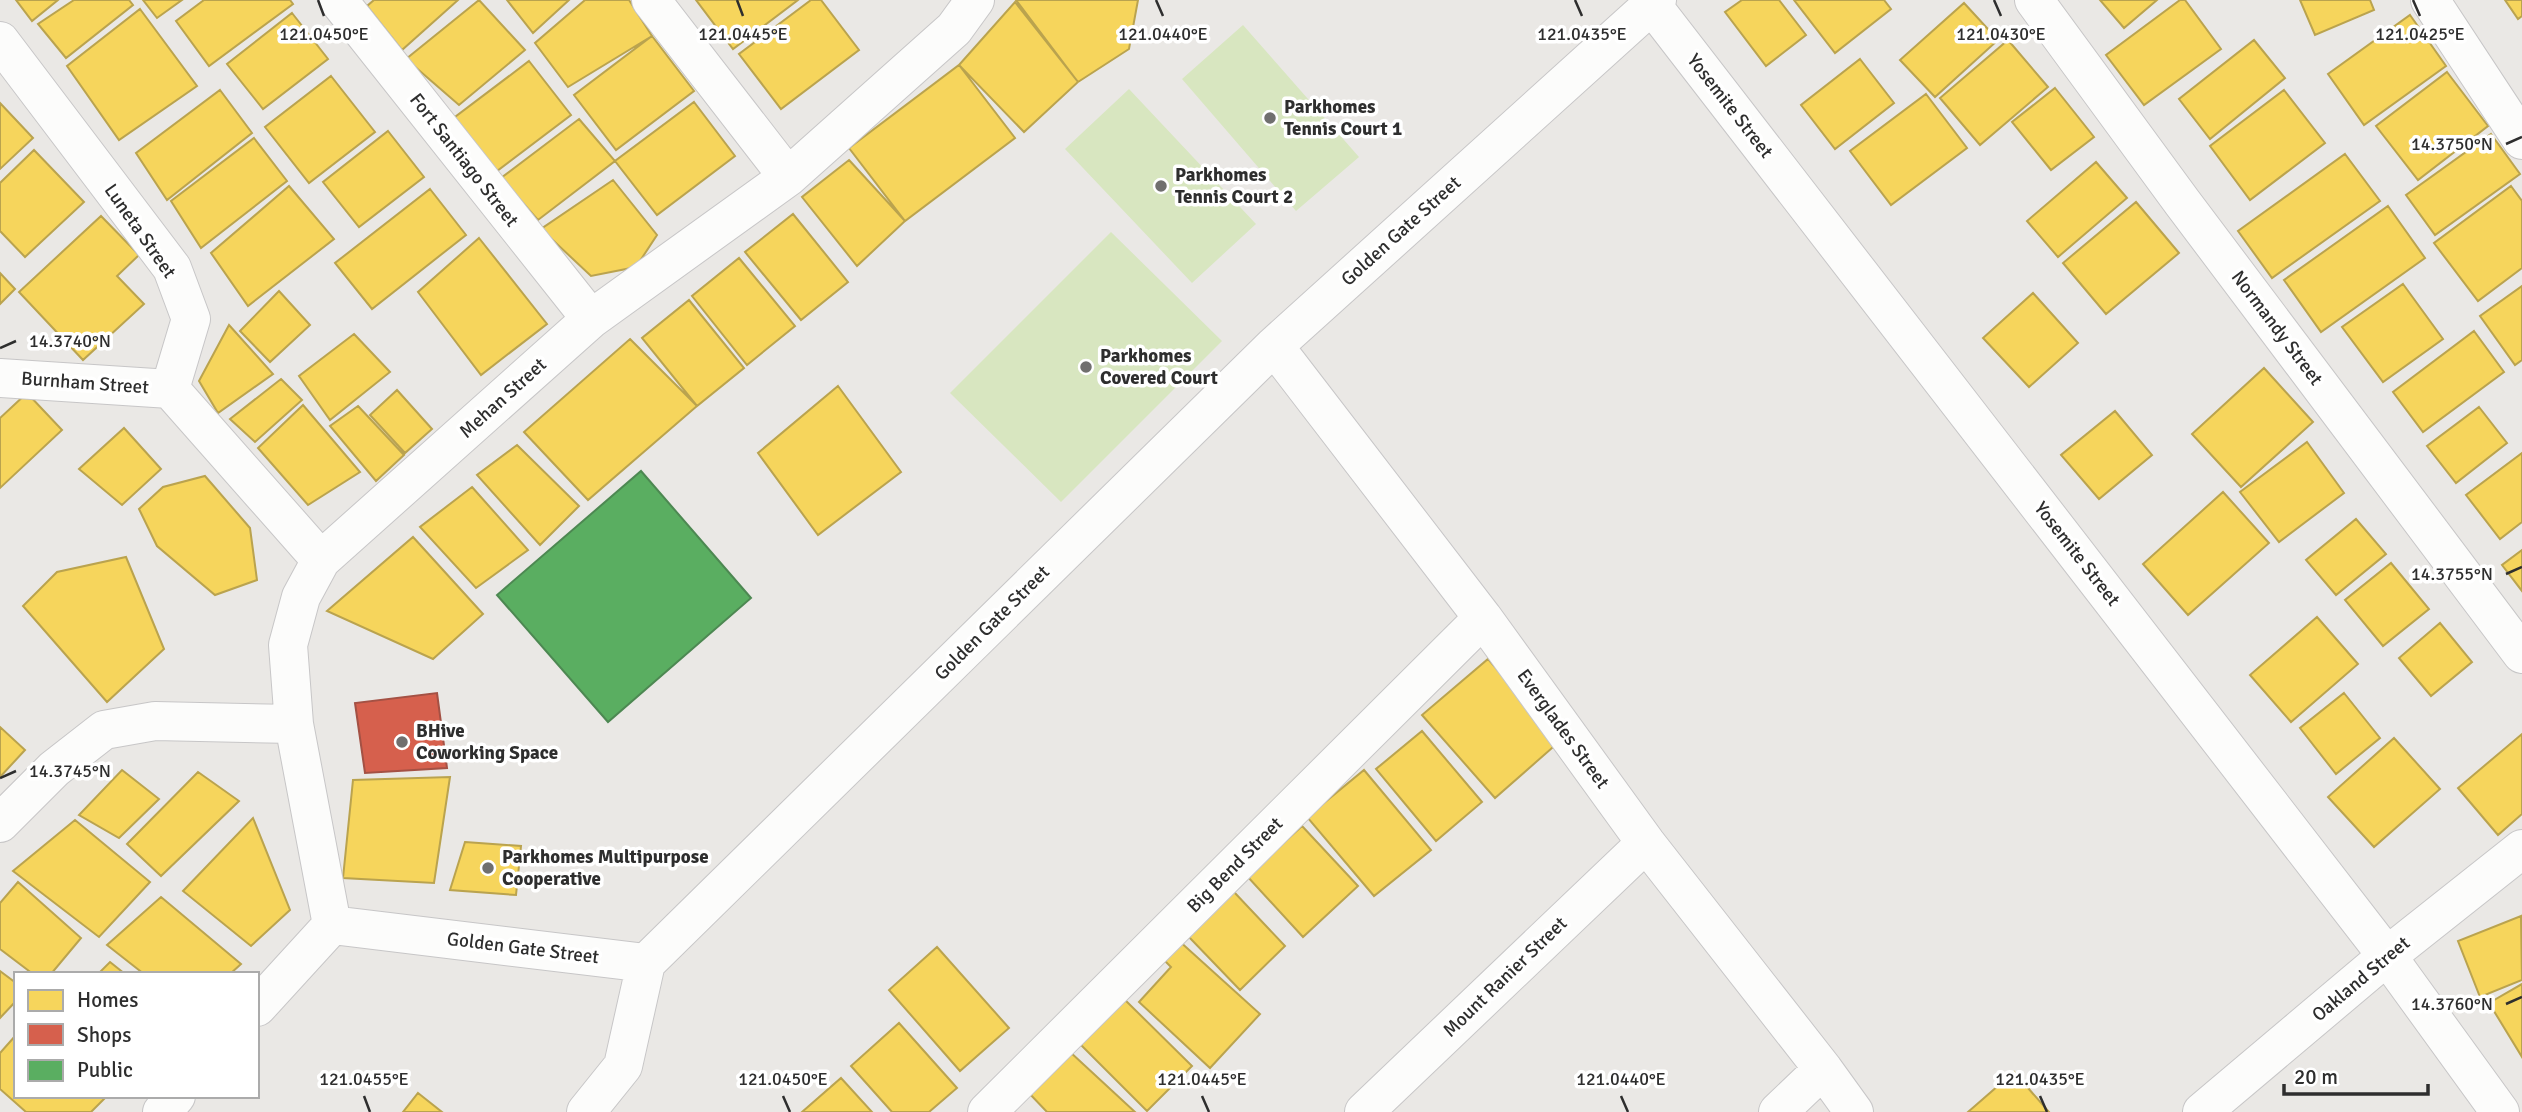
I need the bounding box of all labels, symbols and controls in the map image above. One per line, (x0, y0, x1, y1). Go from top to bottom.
text: 121.0450°E (279, 23, 369, 45)
text: 121.0445°E (698, 23, 788, 45)
text: 121.0440°E (1118, 23, 1208, 45)
text: 121.0435°E (1537, 23, 1627, 45)
text: 121.0430°E (1956, 23, 2046, 45)
text: 121.0425°E (2375, 23, 2465, 45)
street label: Yosemite Street (1682, 49, 1778, 163)
street label: Fort Santiago Street (404, 88, 524, 232)
place label: Parkhomes Tennis Court 1 (1284, 95, 1402, 141)
marker: Parkhomes Tennis Court 1 (1262, 110, 1278, 126)
text: 14.3750°N (2411, 133, 2493, 155)
place label: Parkhomes Tennis Court 2 (1175, 163, 1293, 209)
street label: Golden Gate Street (1336, 171, 1466, 291)
marker: Parkhomes Tennis Court 2 (1153, 178, 1169, 194)
street label: Luneta Street (99, 179, 181, 283)
street label: Normandy Street (2226, 266, 2328, 390)
text: 14.3740°N (29, 330, 111, 352)
place label: Parkhomes Covered Court (1100, 344, 1218, 390)
street label: Mehan Street (455, 352, 552, 443)
marker: Parkhomes Covered Court (1078, 359, 1094, 375)
street label: Burnham Street (20, 367, 150, 399)
street label: Yosemite Street (2029, 497, 2125, 611)
street label: Golden Gate Street (929, 560, 1055, 686)
text: 14.3755°N (2411, 563, 2493, 585)
street label: Everglades Street (1512, 665, 1615, 794)
place label: BHive Coworking Space (416, 719, 558, 765)
marker: BHive Coworking Space (394, 734, 410, 750)
text: 14.3745°N (29, 760, 111, 782)
street label: Big Bend Street (1182, 812, 1288, 918)
place label: Parkhomes Multipurpose Cooperative (502, 845, 709, 891)
marker: Parkhomes Multipurpose Cooperative (480, 860, 496, 876)
street label: Mount Ranier Street (1438, 911, 1572, 1042)
street label: Golden Gate Street (446, 927, 601, 969)
street label: Oakland Street (2307, 931, 2415, 1027)
legend (14, 972, 259, 1098)
text: Homes (77, 987, 139, 1013)
text: 14.3760°N (2411, 993, 2493, 1015)
text: Shops (77, 1022, 131, 1048)
scale bar (2284, 1052, 2428, 1096)
text: Public (77, 1057, 133, 1083)
text: 20 m (2294, 1064, 2338, 1090)
text: 121.0455°E (319, 1068, 409, 1090)
text: 121.0450°E (738, 1068, 828, 1090)
text: 121.0445°E (1157, 1068, 1247, 1090)
text: 121.0440°E (1576, 1068, 1666, 1090)
text: 121.0435°E (1995, 1068, 2085, 1090)

